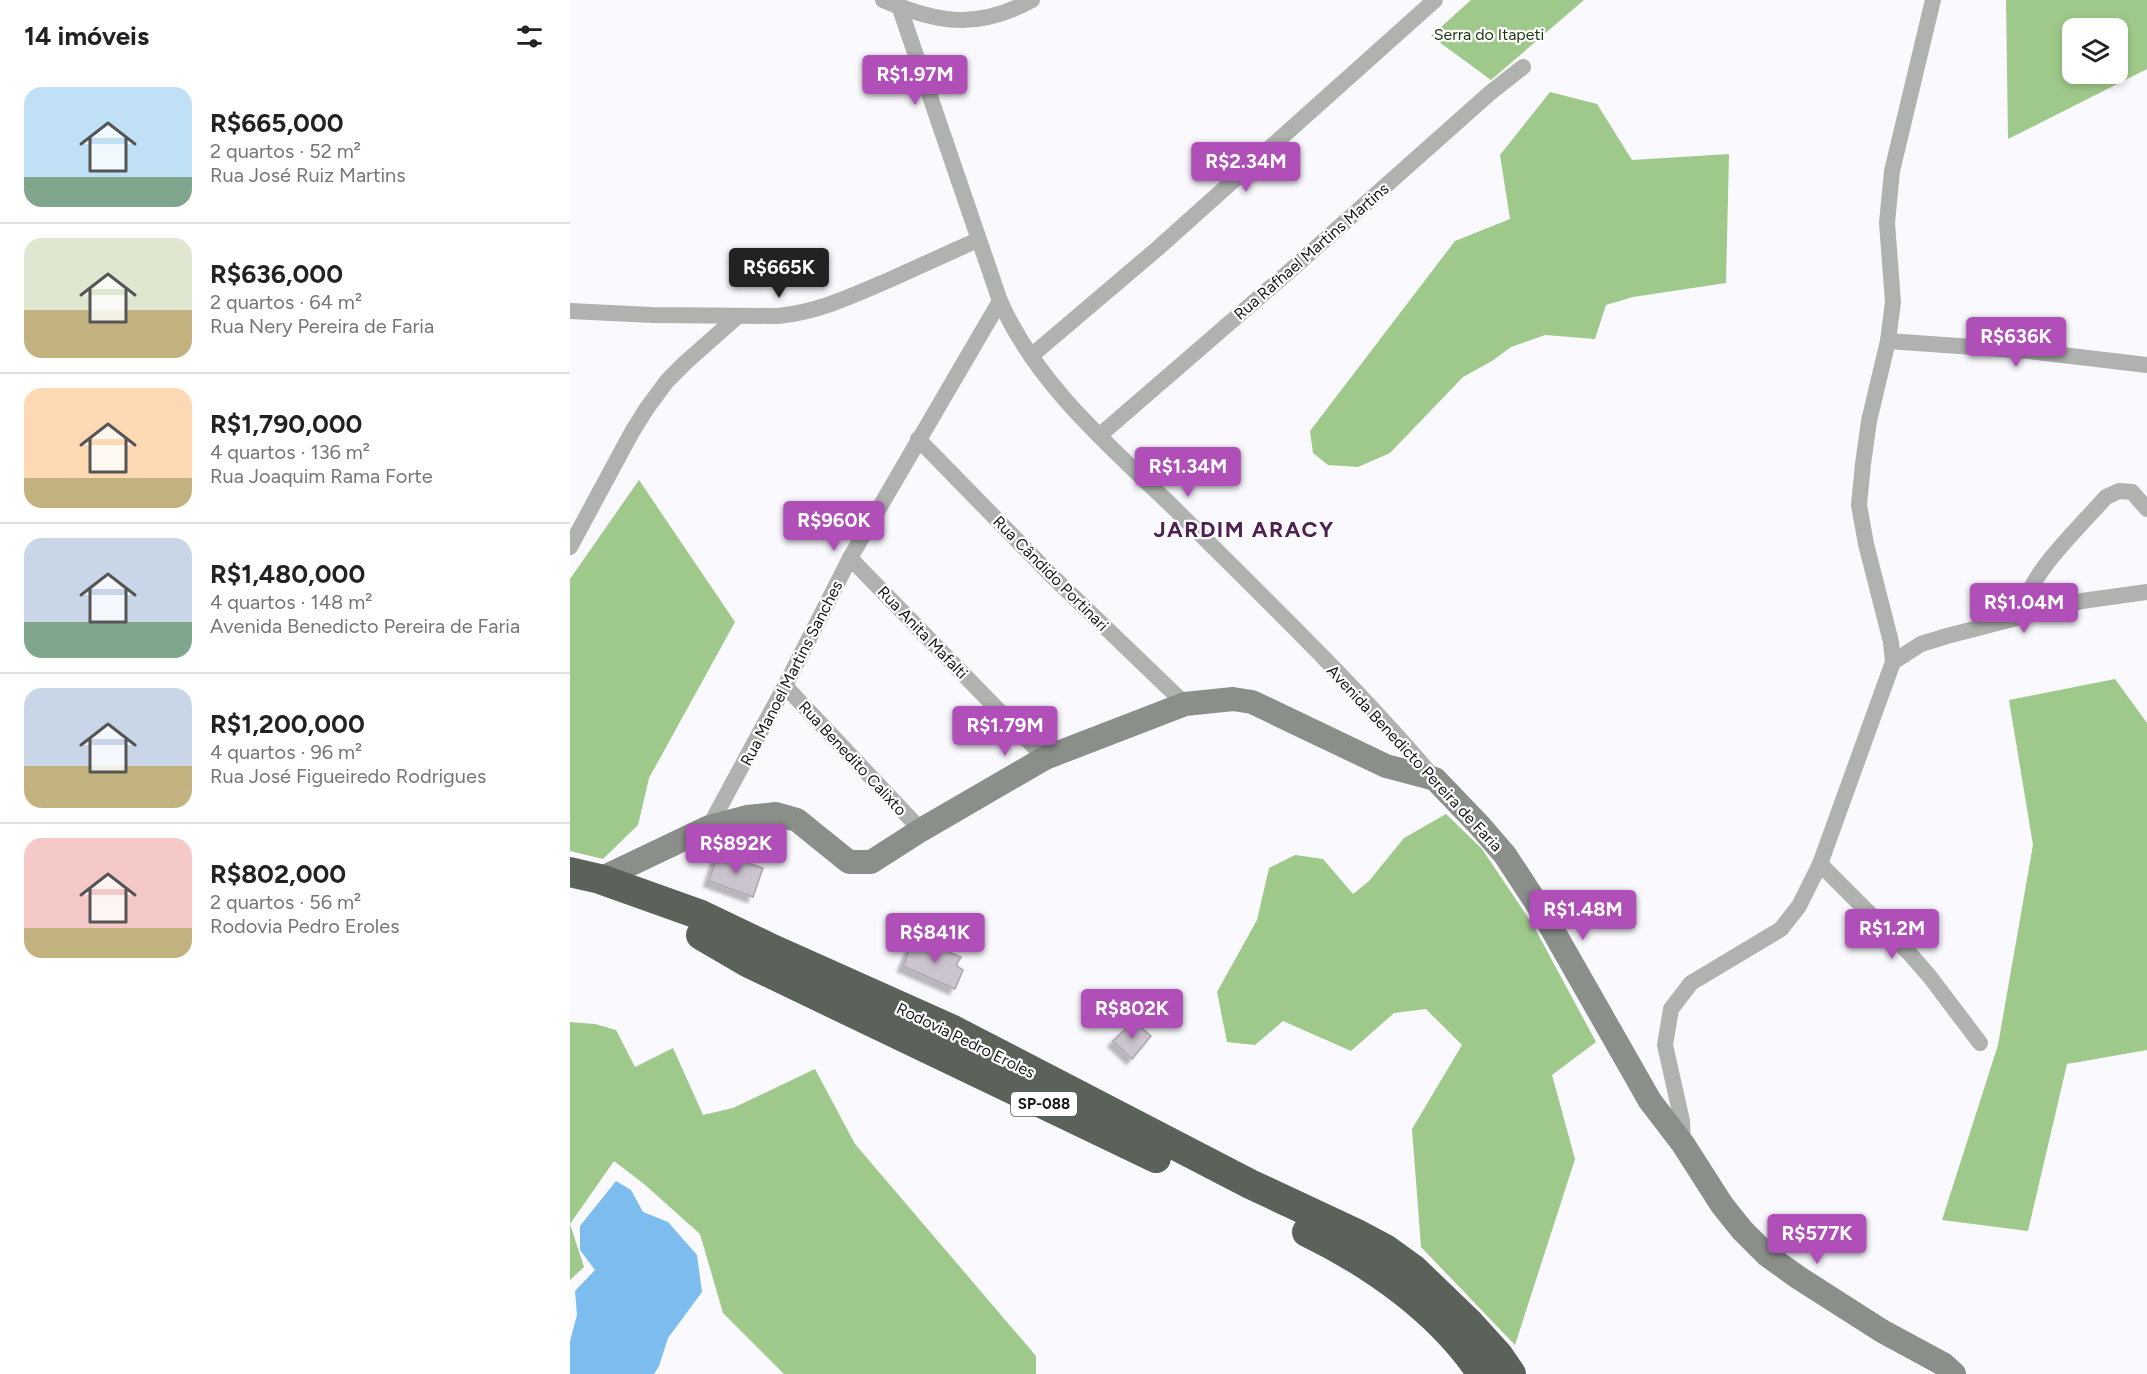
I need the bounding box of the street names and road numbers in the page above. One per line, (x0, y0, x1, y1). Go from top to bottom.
street label: Rua Rafhael Martins Martins (1230, 179, 1393, 324)
street label: Rua Cândido Portinari (989, 512, 1112, 635)
street label: Rua Manoel Martins Sanches (736, 578, 846, 769)
street label: Rua Anita Mafalti (874, 582, 972, 683)
street label: Avenida Benedicto Pereira de Faria (1323, 661, 1506, 856)
street label: Rua Benedito Calixto (795, 697, 911, 819)
street label: Rodovia Pedro Eroles (893, 999, 1038, 1082)
road number: SP-088 (1011, 1092, 1077, 1116)

